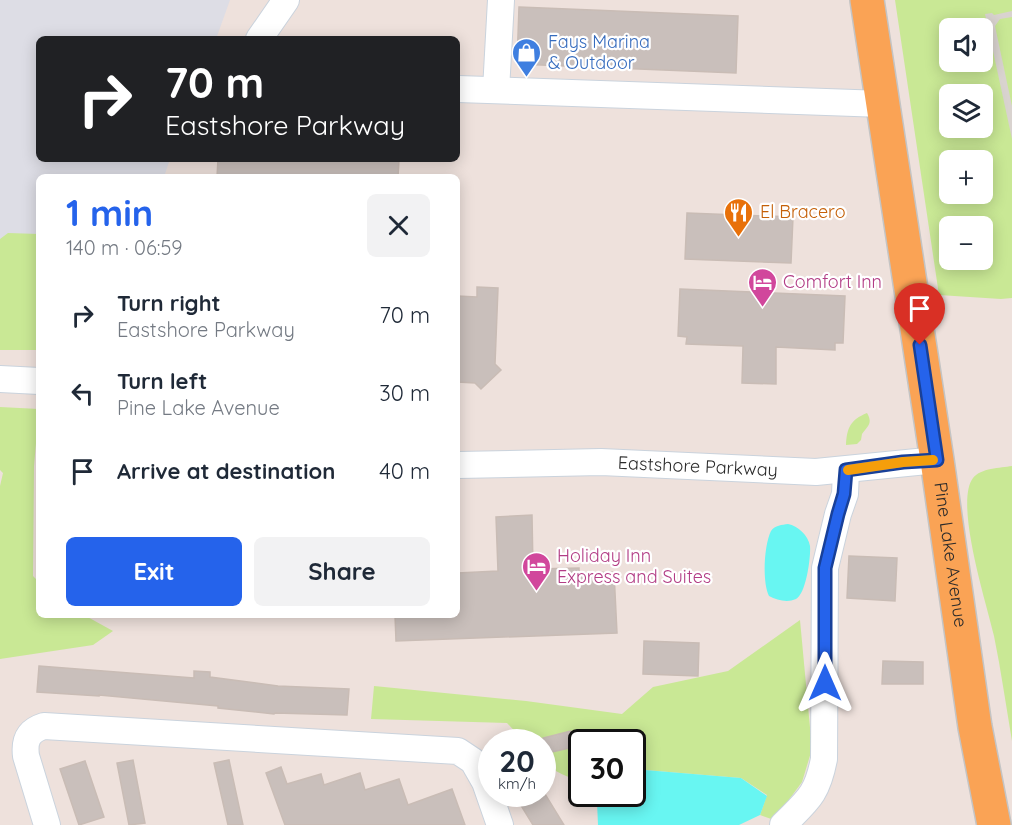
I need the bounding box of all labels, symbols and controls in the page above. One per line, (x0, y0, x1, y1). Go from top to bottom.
map controls (939, 18, 993, 270)
button: sound (939, 18, 993, 72)
place label: Fays Marina & Outdoor (548, 30, 650, 74)
shop icon: Fays Marina & Outdoor (511, 36, 543, 78)
text: 70 m (165, 56, 264, 109)
icon: right (66, 60, 144, 138)
button: layers (939, 84, 993, 138)
text: Eastshore Parkway (165, 108, 405, 142)
button: + (939, 150, 993, 204)
text: 1 min (66, 190, 153, 235)
button: close (367, 194, 430, 257)
restaurant icon: El Bracero (723, 196, 755, 238)
place label: El Bracero (760, 200, 846, 223)
button: − (939, 216, 993, 270)
text: 140 m · 06:59 (66, 235, 183, 260)
hotel icon: Comfort Inn (746, 266, 778, 308)
place label: Comfort Inn (783, 270, 882, 293)
pin (894, 283, 945, 345)
text: Turn right (117, 289, 221, 317)
icon: arrive (903, 292, 936, 325)
icon: right (66, 299, 99, 332)
text: 70 m (380, 301, 430, 329)
text: Eastshore Parkway (117, 317, 295, 342)
text: Turn left (117, 367, 207, 395)
icon: left (66, 377, 99, 410)
text: 30 m (379, 379, 430, 407)
text: Pine Lake Avenue (117, 395, 280, 420)
street label: Eastshore Parkway (617, 451, 778, 481)
icon: arrive (66, 455, 99, 488)
text: Arrive at destination (117, 457, 335, 485)
text: 40 m (379, 457, 430, 485)
street label: Pine Lake Avenue (929, 481, 973, 629)
button: Exit (66, 537, 242, 606)
button: Share (254, 537, 430, 606)
place label: Holiday Inn Express and Suites (557, 544, 711, 588)
hotel icon: Holiday Inn Express and Suites (520, 550, 552, 592)
position arrow (793, 651, 857, 715)
speed limit sign: 30 (568, 729, 646, 807)
text: 20 (499, 742, 535, 780)
text: km/h (498, 774, 536, 793)

